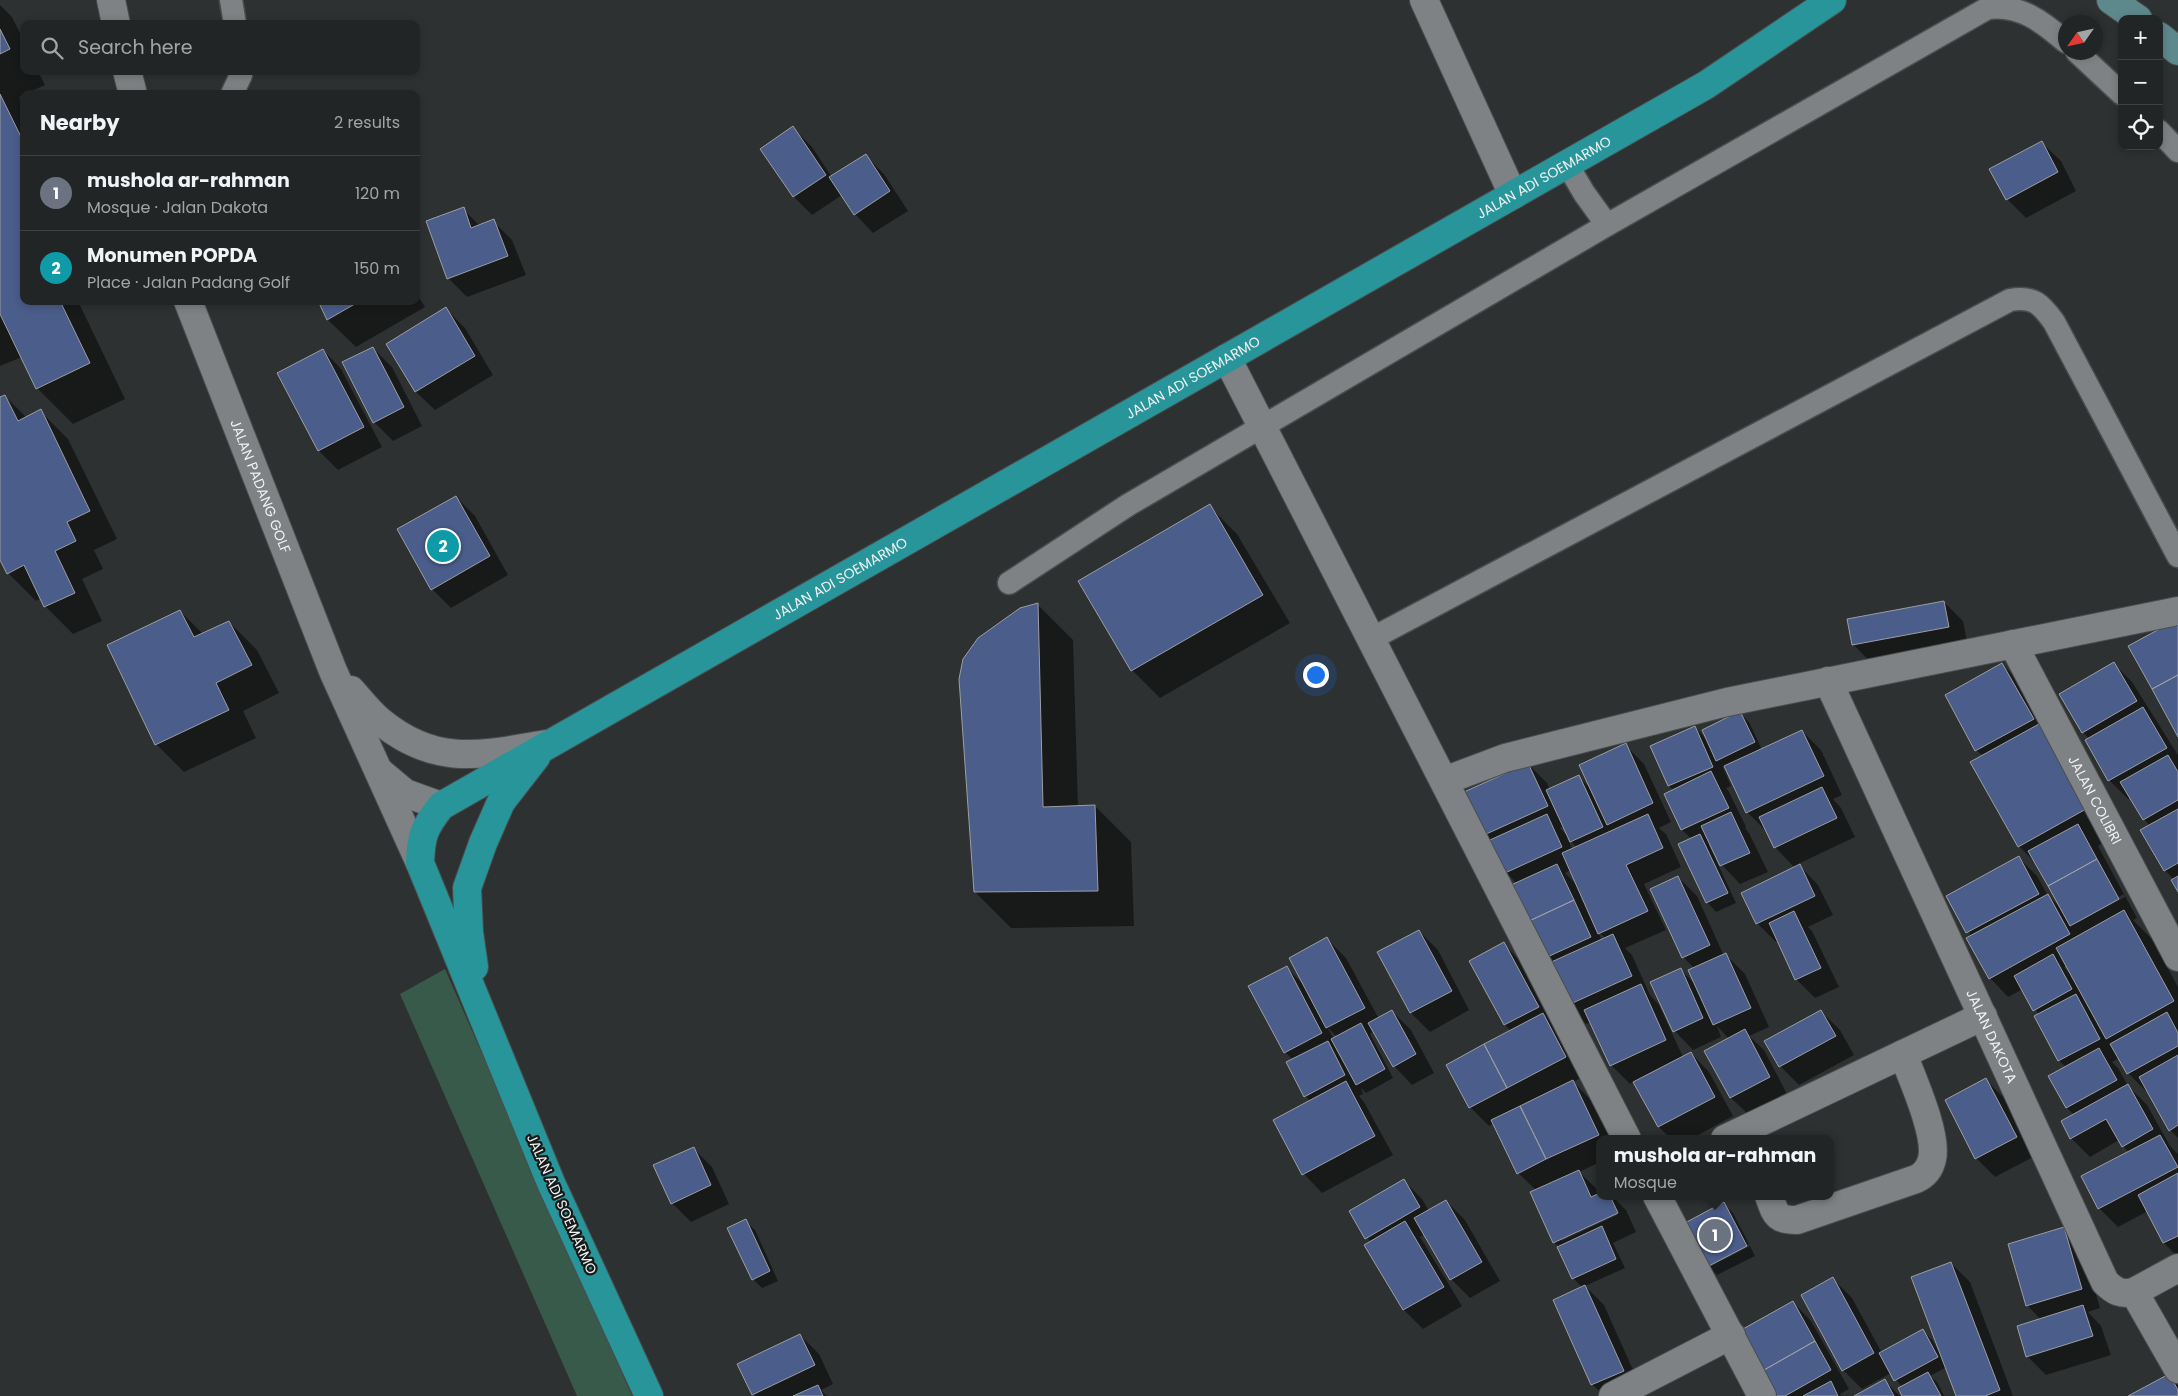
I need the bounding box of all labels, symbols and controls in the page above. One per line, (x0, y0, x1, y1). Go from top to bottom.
north arrow (2058, 15, 2103, 60)
map controls (2118, 15, 2163, 150)
button: + (2118, 15, 2163, 60)
search box (20, 20, 420, 75)
icon: search (38, 34, 66, 62)
text: Search here (78, 34, 192, 61)
button: − (2118, 60, 2163, 105)
button: locate (2118, 105, 2163, 150)
text: Nearby (40, 108, 120, 137)
text: 2 results (334, 111, 400, 134)
street label: JALAN ADI SOEMARMO (1473, 131, 1615, 224)
text: mushola ar-rahman (87, 167, 290, 194)
text: 1 (53, 182, 59, 205)
text: 120 m (355, 182, 400, 205)
text: Mosque · Jalan Dakota (87, 196, 268, 219)
text: Monumen POPDA (87, 242, 257, 269)
text: 2 (51, 257, 61, 280)
text: 150 m (354, 257, 400, 280)
text: Place · Jalan Padang Golf (87, 271, 290, 294)
street label: JALAN ADI SOEMARMO (1122, 331, 1264, 424)
street label: JALAN PADANG GOLF (225, 416, 296, 556)
pin: 2 (427, 527, 459, 565)
street label: JALAN ADI SOEMARMO (769, 532, 911, 625)
your location (1303, 662, 1329, 688)
street label: JALAN COLIBRI (2063, 752, 2127, 848)
street label: JALAN DAKOTA (1961, 986, 2022, 1086)
street label: JALAN ADI SOEMARMO (522, 1131, 602, 1277)
popup (1596, 1135, 1834, 1200)
text: mushola ar-rahman (1614, 1142, 1816, 1169)
text: Mosque (1614, 1171, 1677, 1194)
pin: 1 (1699, 1216, 1731, 1254)

